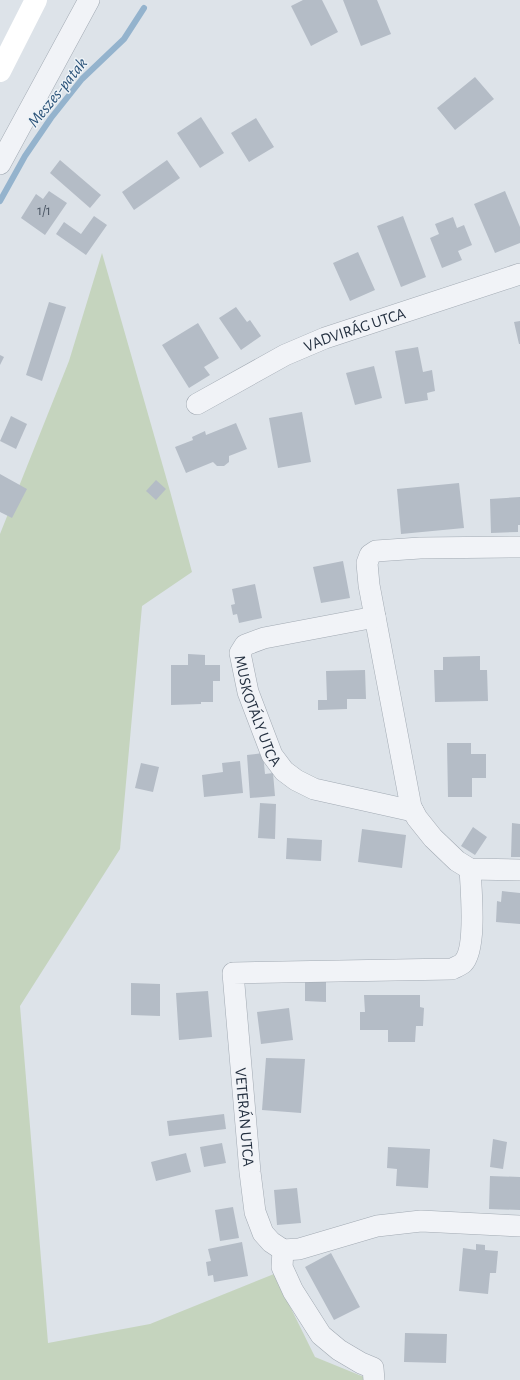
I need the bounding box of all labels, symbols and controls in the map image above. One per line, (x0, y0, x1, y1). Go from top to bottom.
water label: Meszes-patak (24, 54, 91, 131)
house number: 1/1 (37, 204, 51, 218)
street label: VADVIRÁG UTCA (302, 305, 408, 355)
street label: MUSKOTÁLY UTCA (232, 654, 284, 769)
street label: VETERÁN UTCA (232, 1067, 256, 1167)

